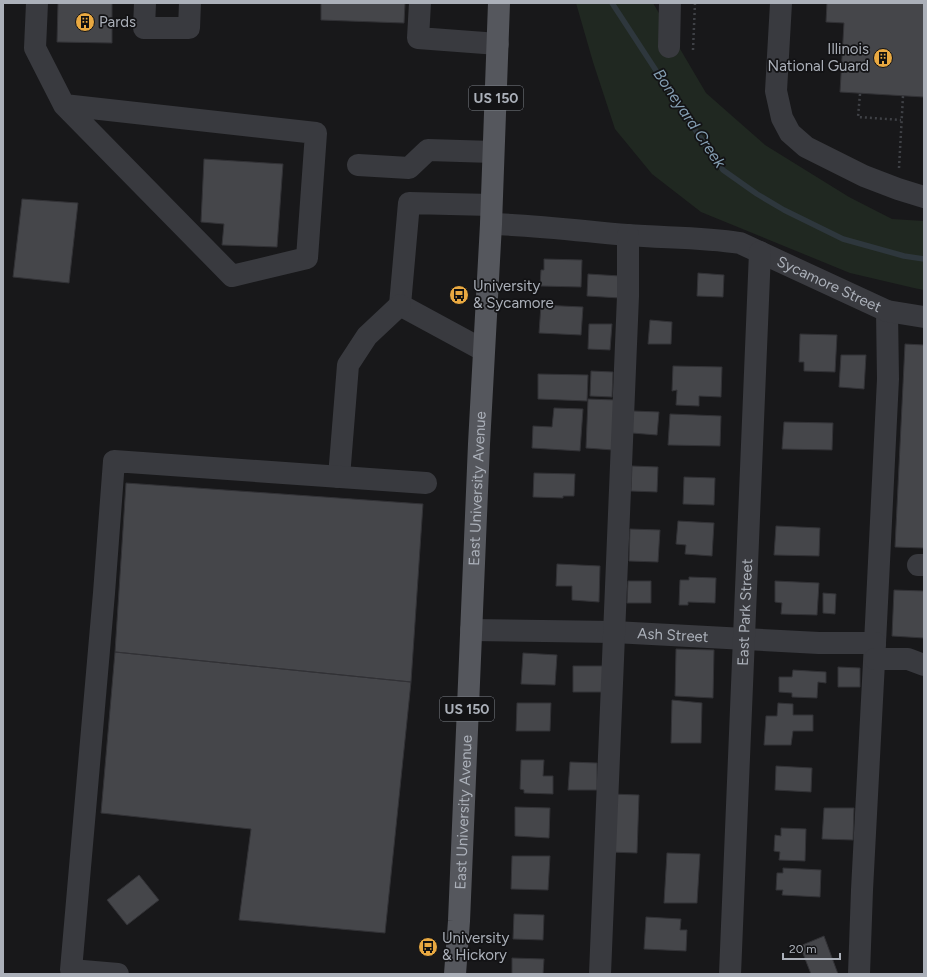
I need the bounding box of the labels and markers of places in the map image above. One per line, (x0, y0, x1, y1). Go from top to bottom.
building icon: Pards (74, 11, 96, 33)
place label: Pards (99, 13, 136, 31)
place label: Illinois National Guard (768, 40, 869, 75)
building icon: Illinois National Guard (872, 47, 894, 69)
place label: University & Sycamore (473, 277, 554, 312)
bus stop icon: University & Sycamore (448, 284, 470, 306)
place label: University & Hickory (442, 929, 509, 964)
bus stop icon: University & Hickory (417, 936, 439, 958)

